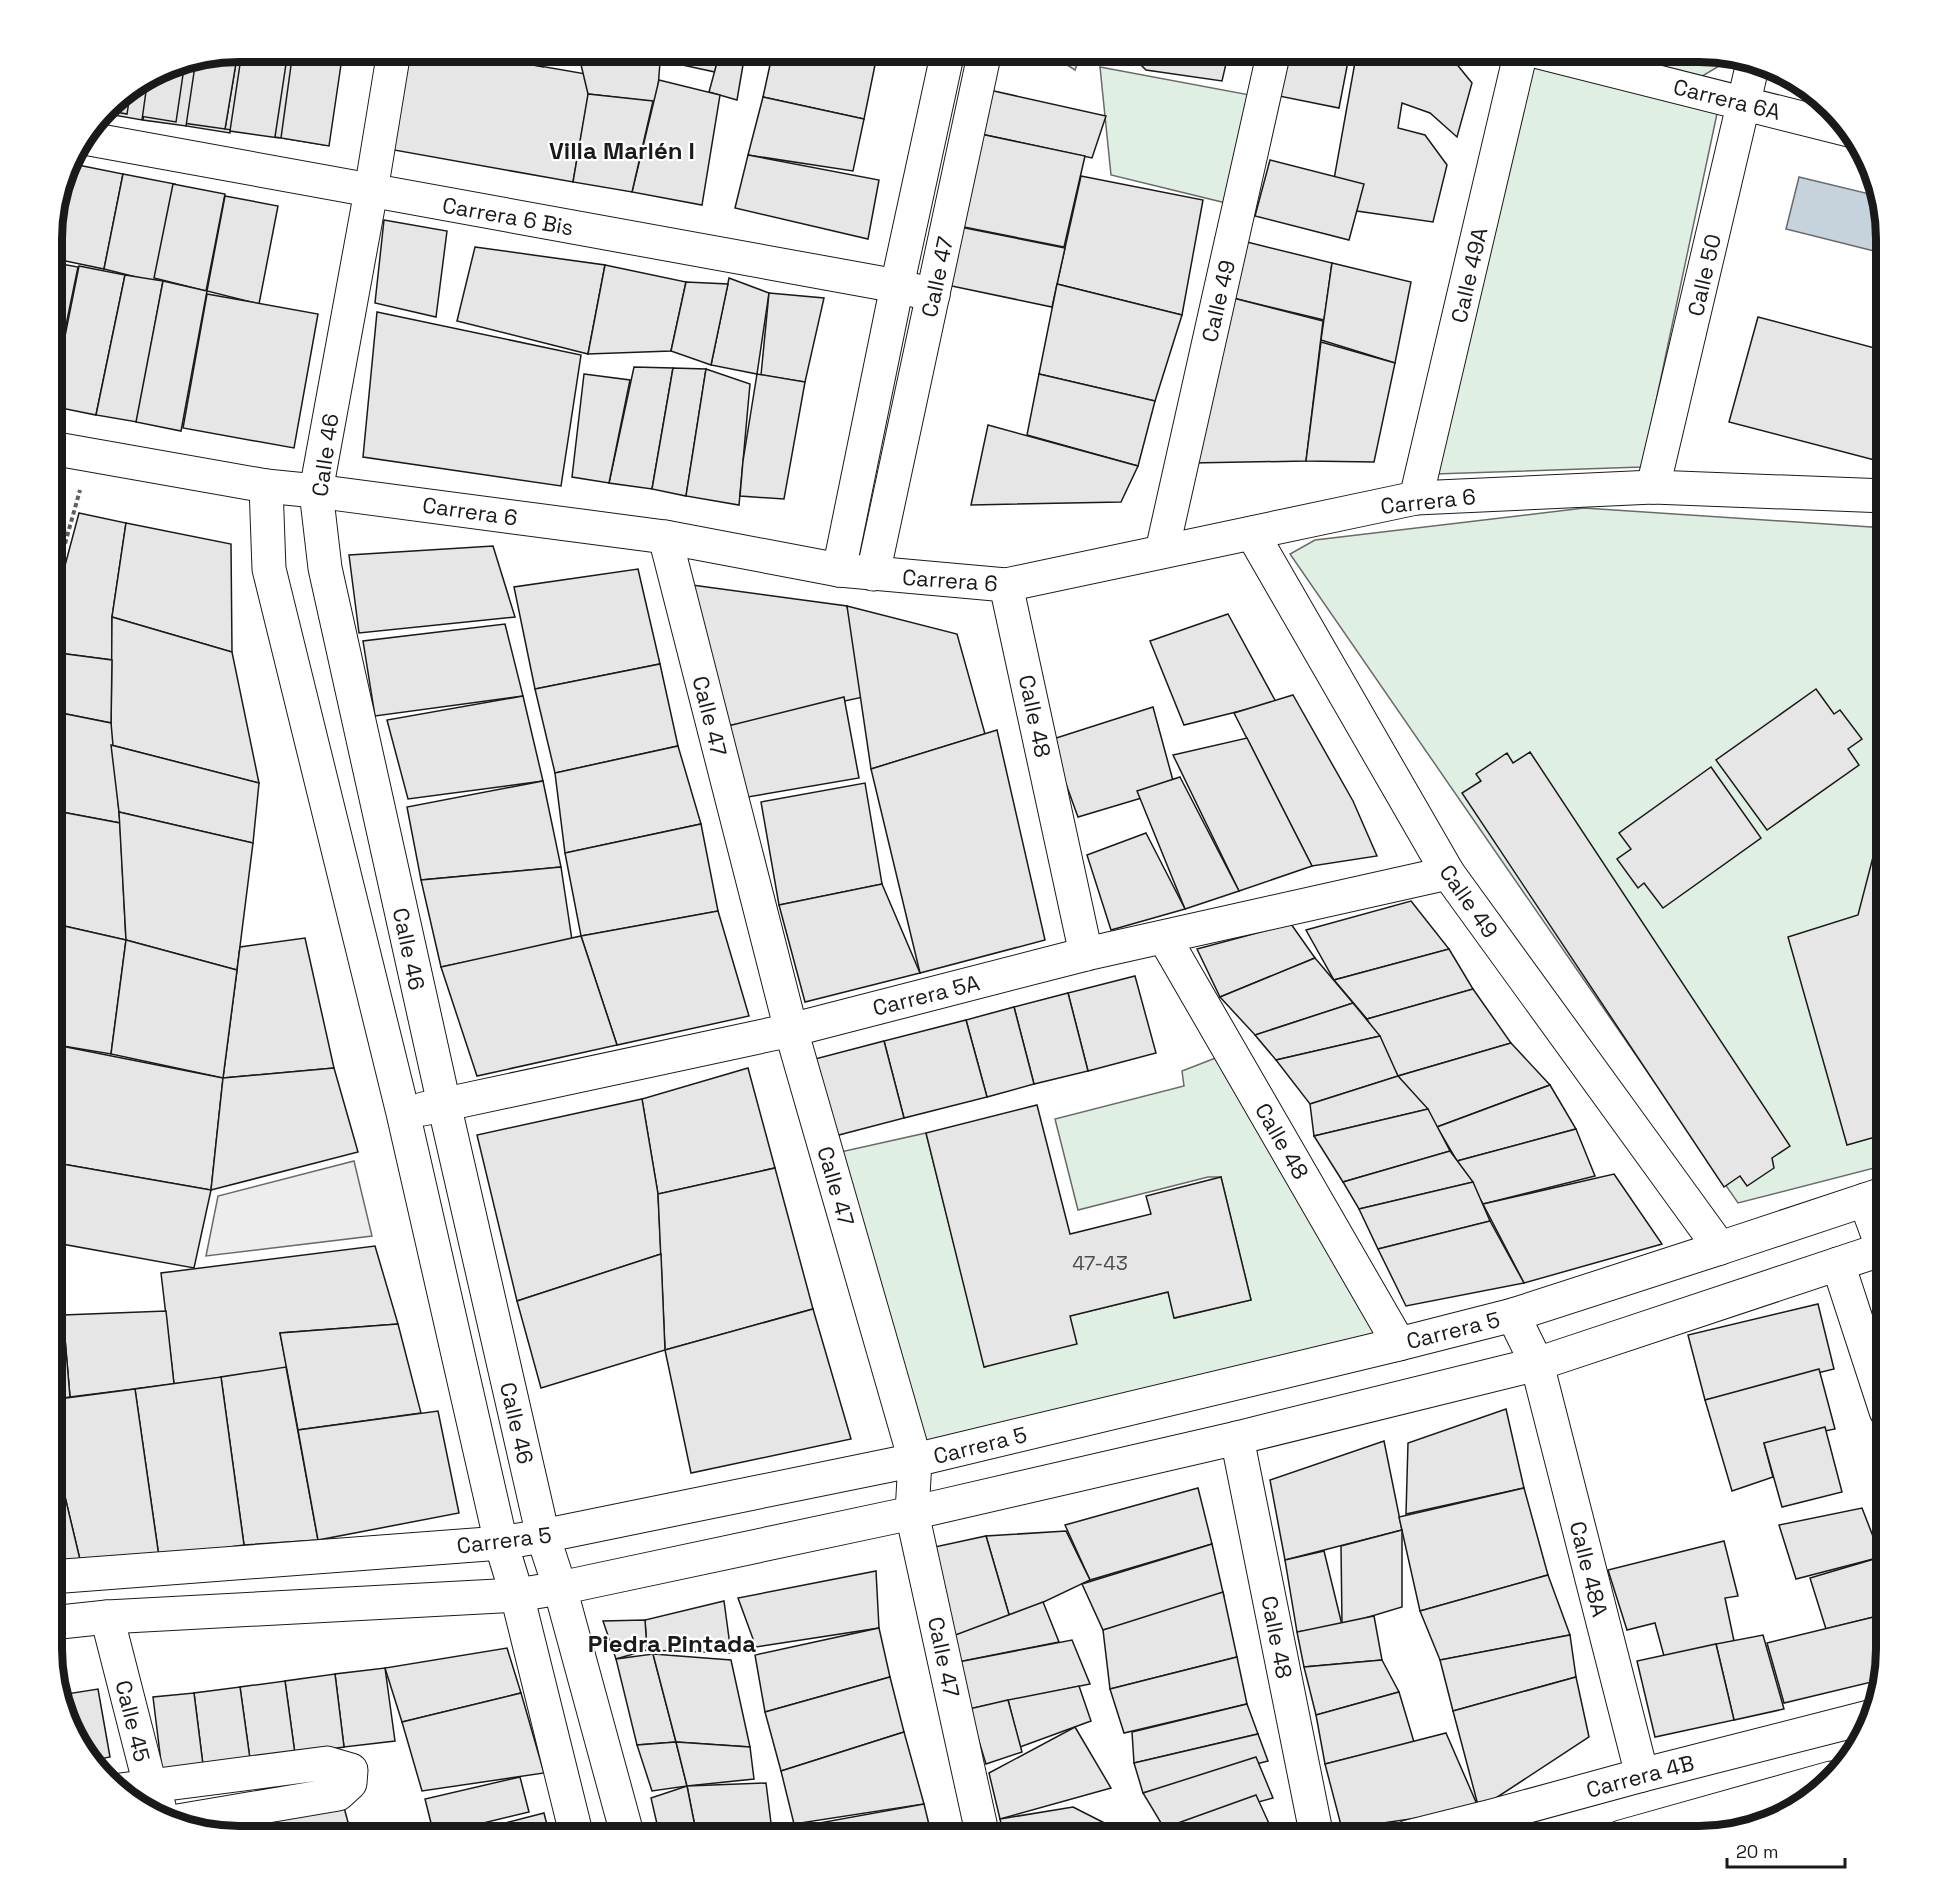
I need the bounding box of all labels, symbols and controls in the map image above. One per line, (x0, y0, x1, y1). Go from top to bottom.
street label: Carrera 6A (1670, 72, 1784, 126)
district label: Villa Marlén I (549, 135, 695, 166)
street label: Carrera 6 Bis (440, 191, 576, 241)
street label: Calle 49A (1444, 224, 1494, 326)
street label: Calle 50 (1681, 231, 1727, 319)
street label: Calle 47 (915, 234, 959, 320)
street label: Calle 49 (1195, 257, 1241, 345)
street label: Calle 46 (305, 412, 345, 498)
street label: Carrera 6 (1379, 482, 1477, 520)
street label: Carrera 6 (421, 490, 519, 532)
street label: Carrera 6 (901, 563, 999, 597)
street label: Calle 48 (1013, 672, 1057, 760)
street label: Calle 47 (687, 673, 733, 759)
street label: Calle 49 (1434, 859, 1504, 943)
street label: Calle 46 (387, 905, 431, 993)
street label: Carrera 5A (870, 968, 983, 1022)
street label: Calle 48 (1249, 1098, 1315, 1184)
street label: Calle 47 (811, 1143, 861, 1229)
house number: 47-43 (1072, 1250, 1128, 1276)
street label: Carrera 5 (1403, 1305, 1503, 1355)
street label: Calle 46 (494, 1379, 540, 1467)
street label: Carrera 5 (930, 1420, 1030, 1470)
street label: Calle 48A (1564, 1518, 1614, 1620)
street label: Carrera 5 (455, 1520, 553, 1560)
street label: Calle 48 (1255, 1593, 1299, 1681)
street label: Calle 47 (922, 1614, 966, 1700)
district label: Piedra Pintada (588, 1628, 756, 1659)
street label: Calle 45 (109, 1677, 157, 1765)
street label: Carrera 4B (1583, 1748, 1697, 1804)
scale bar (1727, 1831, 1846, 1869)
text: 20 m (1736, 1840, 1779, 1863)

